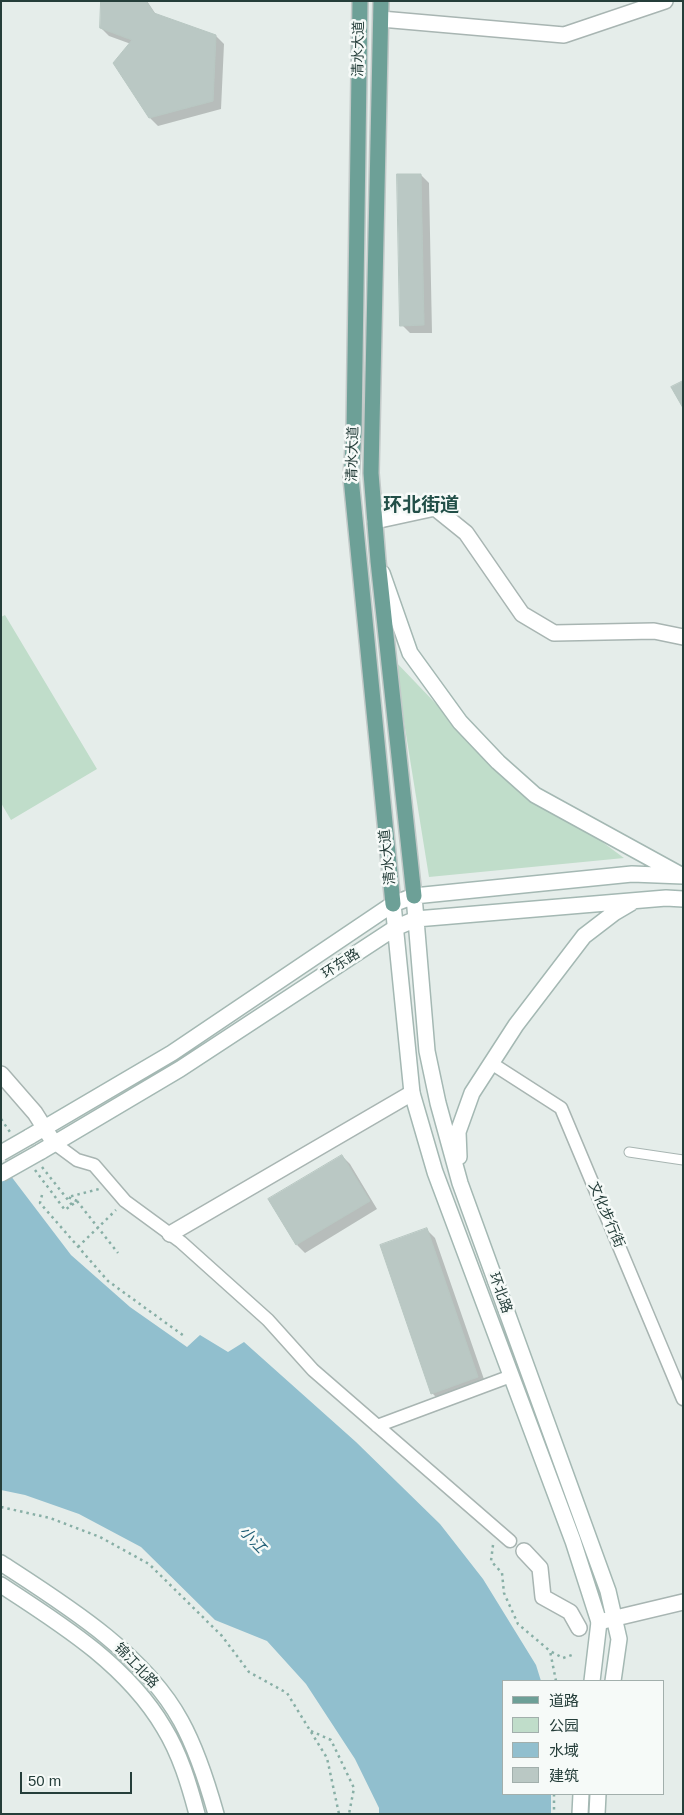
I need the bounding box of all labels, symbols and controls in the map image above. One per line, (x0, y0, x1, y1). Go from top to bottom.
street label: 清水大道 (350, 21, 368, 77)
street label: 清水大道 (344, 426, 362, 482)
district label: 环北街道 (383, 495, 459, 517)
street label: 清水大道 (377, 828, 399, 886)
street label: 环东路 (319, 946, 363, 982)
street label: 文化步行街 (585, 1180, 627, 1250)
street label: 环北路 (485, 1270, 515, 1316)
water label: 小江 (235, 1523, 269, 1557)
street label: 锦江北路 (111, 1640, 161, 1692)
legend (502, 1680, 664, 1795)
text: 道路 (549, 1692, 579, 1709)
text: 公园 (549, 1717, 579, 1734)
text: 水域 (549, 1742, 579, 1759)
scale bar (22, 1762, 135, 1794)
text: 建筑 (549, 1767, 579, 1784)
text: 50 m (28, 1772, 61, 1789)

